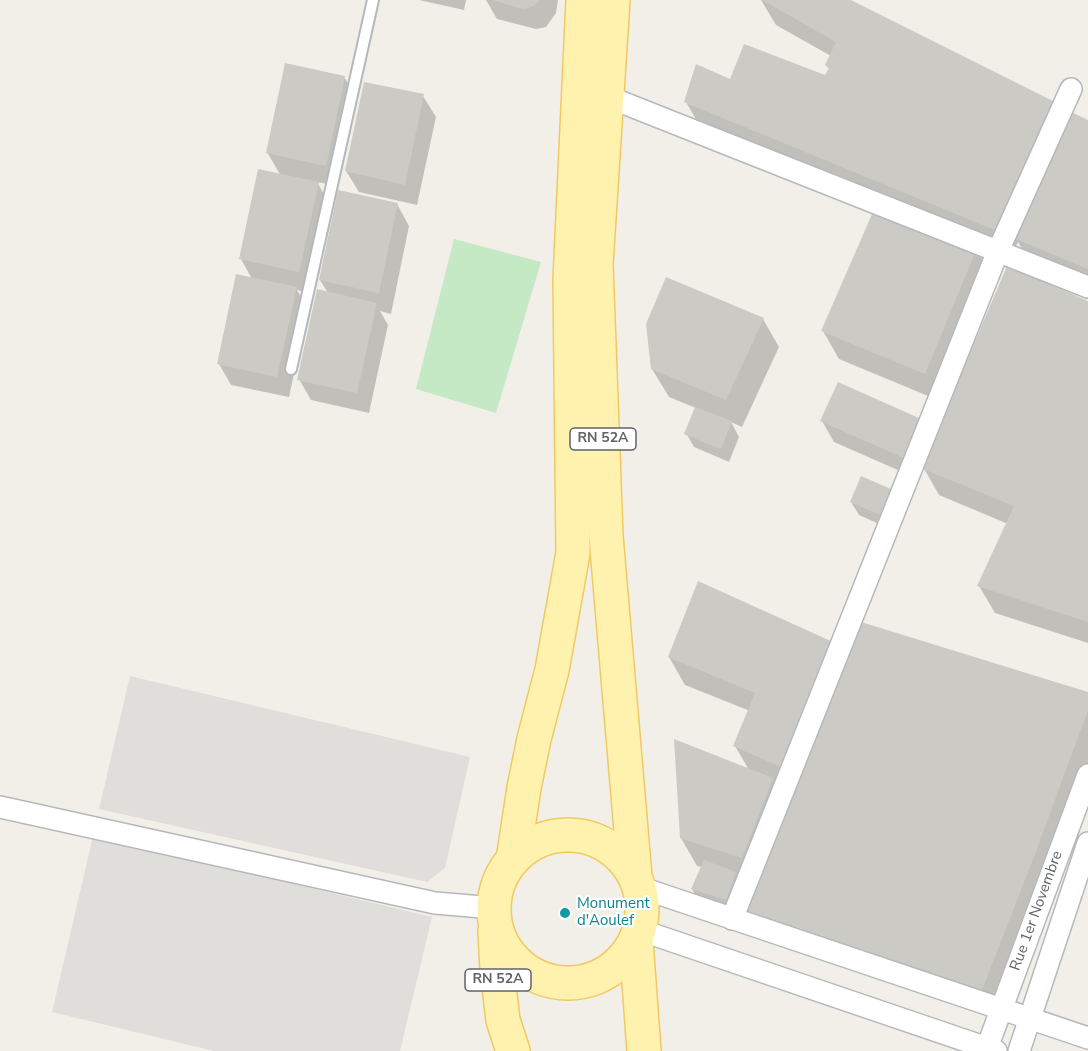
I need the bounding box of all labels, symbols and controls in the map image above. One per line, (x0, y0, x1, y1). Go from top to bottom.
road number: RN 52A (570, 428, 636, 450)
street label: Rue 1er Novembre (1007, 849, 1067, 973)
place label: Monument d'Aoulef (577, 895, 650, 930)
marker: Monument d'Aoulef (558, 906, 572, 920)
road number: RN 52A (465, 969, 531, 991)

